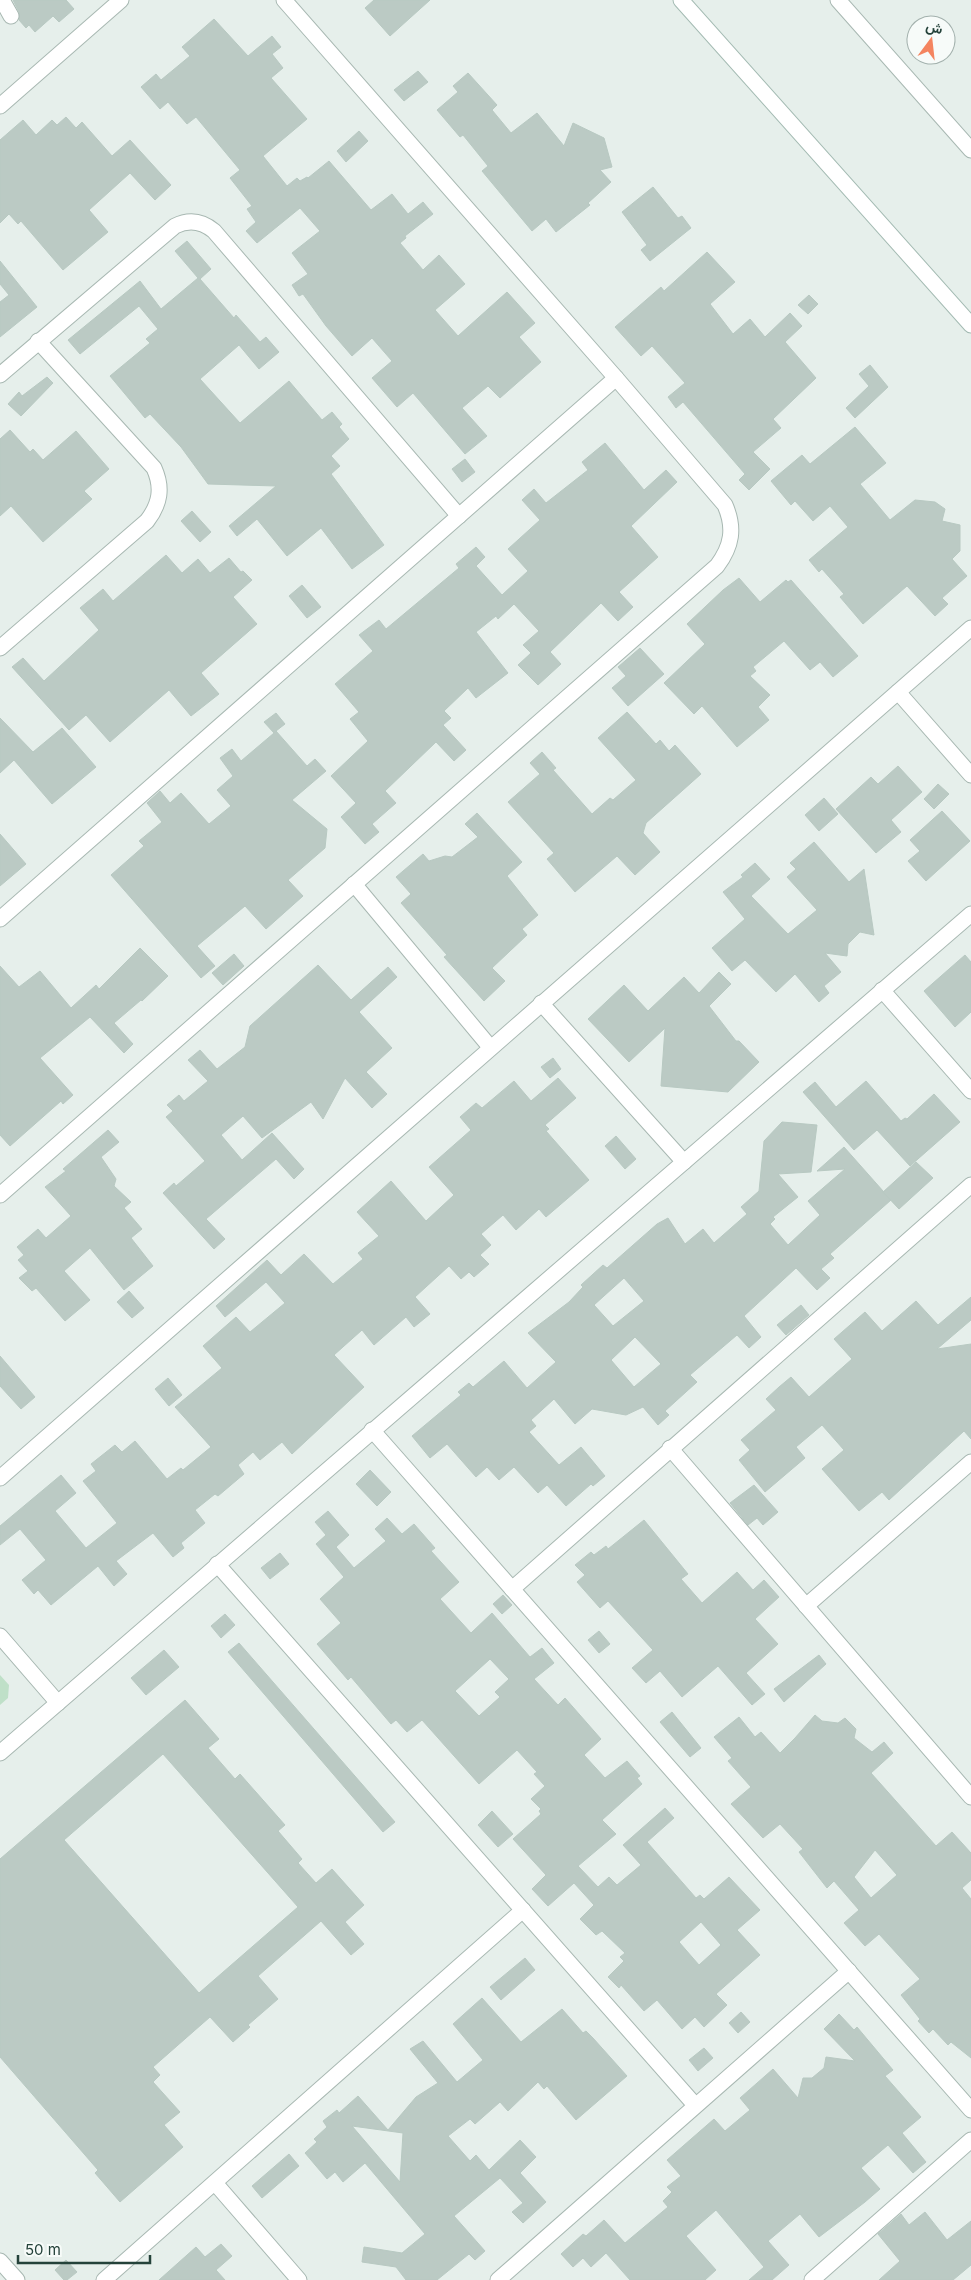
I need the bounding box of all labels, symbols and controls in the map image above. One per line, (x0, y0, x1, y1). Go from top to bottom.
north arrow (906, 15, 956, 65)
text: ش (924, 17, 945, 38)
scale bar (18, 2232, 150, 2264)
text: 50 m (25, 2240, 61, 2259)

